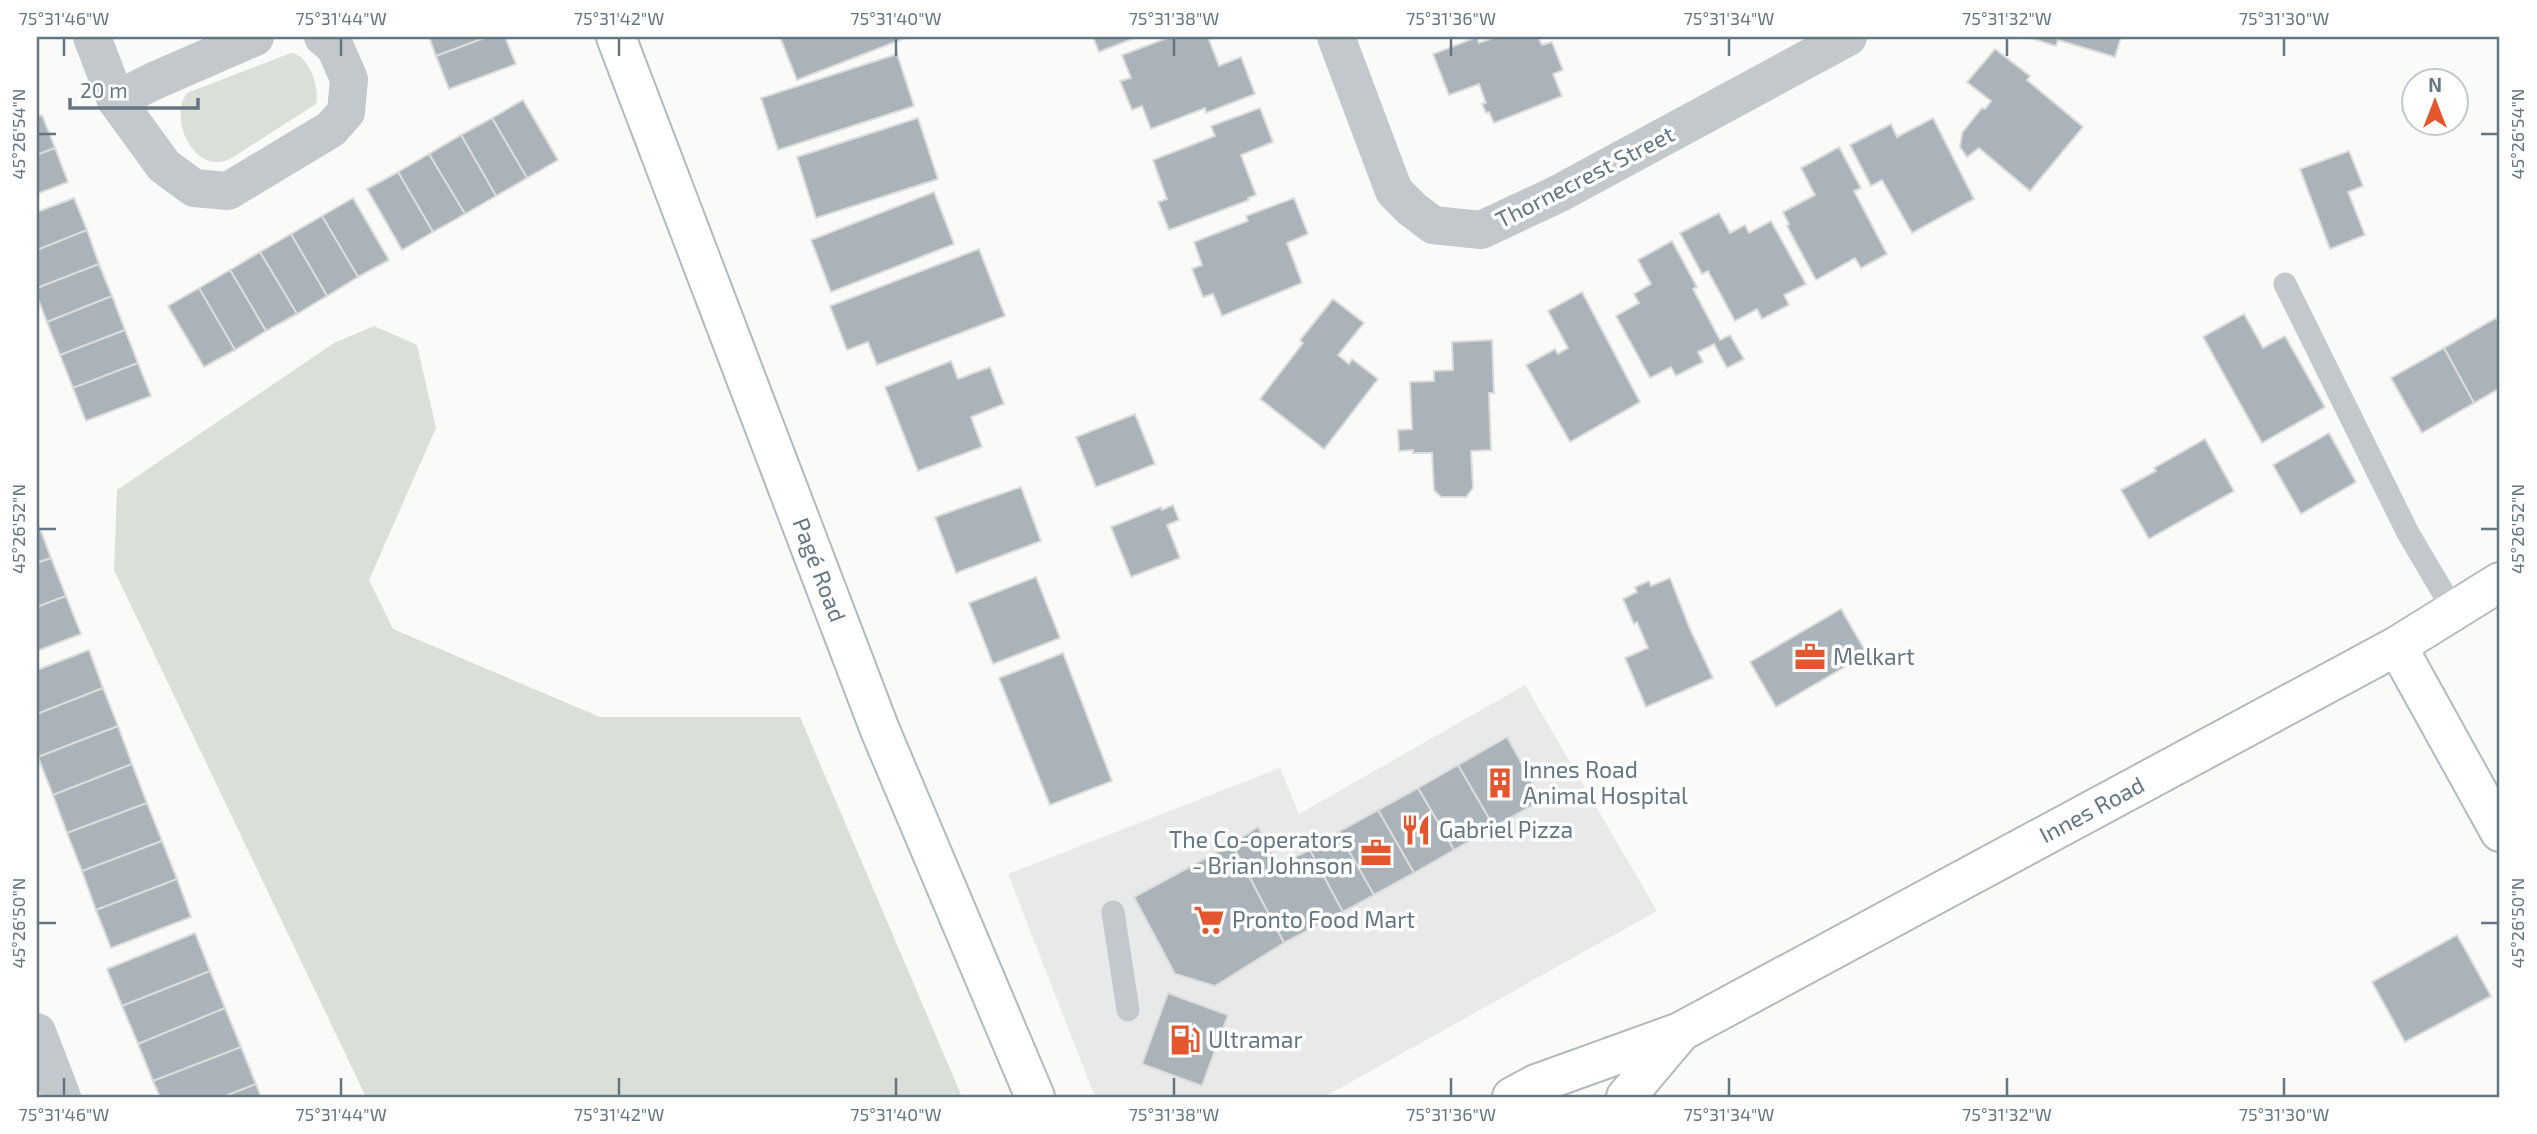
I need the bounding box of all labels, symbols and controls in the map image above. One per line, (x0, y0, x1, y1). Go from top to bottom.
text: 75°31'46"W (19, 7, 109, 29)
text: 75°31'44"W (295, 7, 387, 29)
text: 75°31'42"W (574, 7, 664, 29)
text: 75°31'40"W (850, 7, 942, 29)
text: 75°31'38"W (1129, 7, 1219, 29)
text: 75°31'36"W (1406, 7, 1496, 29)
text: 75°31'34"W (1684, 7, 1774, 29)
text: 75°31'32"W (1962, 7, 2052, 29)
text: 75°31'30"W (2239, 7, 2329, 29)
scale bar (70, 66, 198, 110)
north arrow (2400, 66, 2470, 136)
text: N (2428, 73, 2442, 96)
text: 20 m (80, 77, 128, 102)
text: 45°26'54"N (7, 88, 29, 180)
text: 45°26'54"N (2506, 88, 2528, 180)
street label: Thornecrest Street (1491, 119, 1679, 233)
text: 45°26'52"N (7, 484, 29, 574)
text: 45°26'52"N (2506, 484, 2528, 574)
street label: Pagé Road (787, 514, 853, 626)
office icon: Melkart (1793, 640, 1827, 674)
place label: Melkart (1833, 642, 1915, 670)
place label: Innes Road Animal Hospital (1523, 755, 1688, 809)
building icon: Innes Road Animal Hospital (1483, 766, 1517, 800)
street label: Innes Road (2034, 770, 2149, 848)
restaurant icon: Gabriel Pizza (1399, 813, 1433, 847)
place label: Gabriel Pizza (1439, 815, 1573, 843)
place label: The Co-operators - Brian Johnson (1169, 825, 1353, 879)
office icon: The Co-operators - Brian Johnson (1359, 836, 1393, 870)
text: 45°26'50"N (7, 878, 29, 968)
text: 45°26'50"N (2506, 878, 2528, 968)
supermarket icon: Pronto Food Mart (1192, 903, 1226, 937)
place label: Pronto Food Mart (1232, 905, 1415, 933)
fuel station icon: Ultramar (1168, 1023, 1202, 1057)
place label: Ultramar (1208, 1025, 1303, 1053)
text: 75°31'46"W (19, 1103, 109, 1125)
text: 75°31'44"W (295, 1103, 387, 1125)
text: 75°31'42"W (574, 1103, 664, 1125)
text: 75°31'40"W (850, 1103, 942, 1125)
text: 75°31'38"W (1129, 1103, 1219, 1125)
text: 75°31'36"W (1406, 1103, 1496, 1125)
text: 75°31'34"W (1684, 1103, 1774, 1125)
text: 75°31'32"W (1962, 1103, 2052, 1125)
text: 75°31'30"W (2239, 1103, 2329, 1125)

